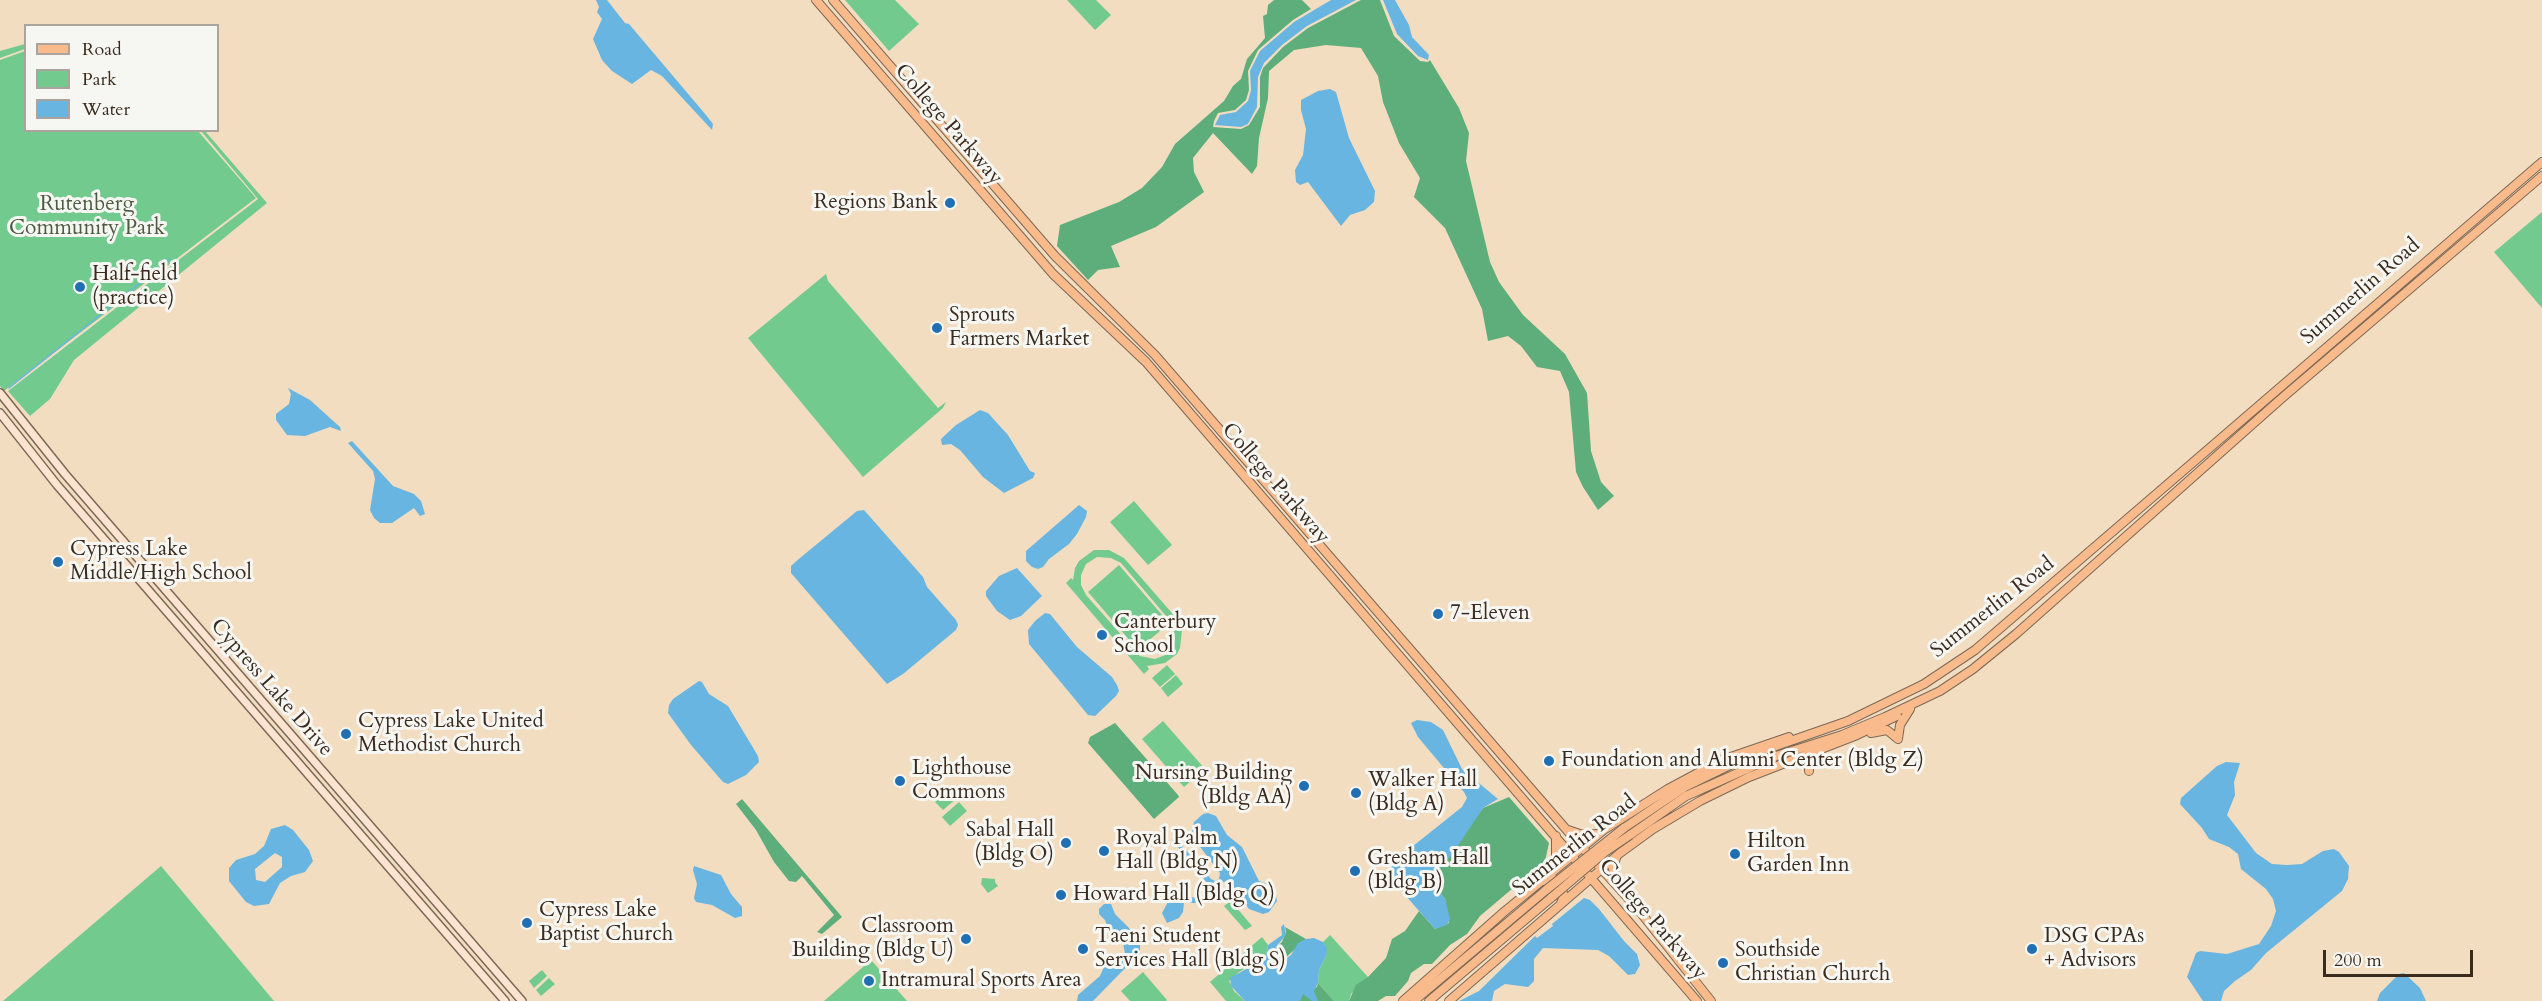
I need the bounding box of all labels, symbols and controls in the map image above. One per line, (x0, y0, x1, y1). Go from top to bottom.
legend (24, 24, 219, 132)
text: Road (82, 37, 122, 62)
street label: College Parkway (889, 59, 1007, 191)
text: Park (82, 67, 117, 92)
text: Water (82, 97, 130, 122)
place label: Regions Bank (814, 190, 938, 216)
park label: Rutenberg Community Park (9, 192, 165, 242)
marker: Regions Bank (943, 196, 957, 210)
street label: Summerlin Road (2296, 233, 2426, 351)
place label: Half-field (practice) (92, 262, 178, 312)
marker: Half-field (practice) (73, 280, 87, 294)
place label: Sprouts Farmers Market (949, 303, 1089, 353)
marker: Sprouts Farmers Market (930, 321, 944, 335)
street label: College Parkway (1216, 418, 1334, 550)
place label: Cypress Lake Middle/High School (70, 537, 252, 587)
street label: Summerlin Road (1926, 552, 2060, 664)
marker: Cypress Lake Middle/High School (51, 555, 65, 569)
place label: 7-Eleven (1450, 601, 1530, 627)
marker: 7-Eleven (1431, 607, 1445, 621)
place label: Canterbury School (1114, 610, 1216, 660)
street label: Cypress Lake Drive (204, 614, 338, 762)
marker: Canterbury School (1095, 628, 1109, 642)
place label: Cypress Lake United Methodist Church (358, 709, 544, 759)
marker: Cypress Lake United Methodist Church (339, 727, 353, 741)
place label: Foundation and Alumni Center (Bldg Z) (1561, 748, 1924, 774)
marker: Foundation and Alumni Center (Bldg Z) (1542, 754, 1556, 768)
place label: Lighthouse Commons (912, 756, 1012, 806)
place label: Nursing Building (Bldg AA) (1135, 761, 1292, 811)
place label: Walker Hall (Bldg A) (1368, 768, 1477, 818)
marker: Lighthouse Commons (893, 774, 907, 788)
marker: Nursing Building (Bldg AA) (1297, 779, 1311, 793)
marker: Walker Hall (Bldg A) (1349, 786, 1363, 800)
street label: Summerlin Road (1508, 790, 1642, 902)
place label: Sabal Hall (Bldg O) (966, 818, 1054, 868)
place label: Royal Palm Hall (Bldg N) (1116, 826, 1238, 876)
place label: Hilton Garden Inn (1747, 829, 1850, 879)
marker: Sabal Hall (Bldg O) (1059, 836, 1073, 850)
marker: Royal Palm Hall (Bldg N) (1097, 844, 1111, 858)
place label: Gresham Hall (Bldg B) (1367, 846, 1489, 896)
marker: Hilton Garden Inn (1728, 847, 1742, 861)
street label: College Parkway (1593, 854, 1711, 986)
marker: Gresham Hall (Bldg B) (1348, 864, 1362, 878)
place label: Howard Hall (Bldg Q) (1073, 882, 1275, 908)
marker: Howard Hall (Bldg Q) (1054, 888, 1068, 902)
place label: Cypress Lake Baptist Church (539, 898, 673, 948)
place label: Classroom Building (Bldg U) (792, 914, 954, 964)
marker: Cypress Lake Baptist Church (520, 916, 534, 930)
place label: Taeni Student Services Hall (Bldg S) (1095, 924, 1286, 974)
place label: DSG CPAs + Advisors (2044, 924, 2144, 974)
marker: Classroom Building (Bldg U) (959, 932, 973, 946)
place label: Southside Christian Church (1735, 938, 1890, 988)
scale bar (2326, 938, 2476, 976)
marker: Taeni Student Services Hall (Bldg S) (1076, 942, 1090, 956)
marker: DSG CPAs + Advisors (2025, 942, 2039, 956)
text: 200 m (2334, 948, 2382, 973)
marker: Southside Christian Church (1716, 956, 1730, 970)
place label: Intramural Sports Area (881, 968, 1082, 994)
marker: Intramural Sports Area (862, 974, 876, 988)

